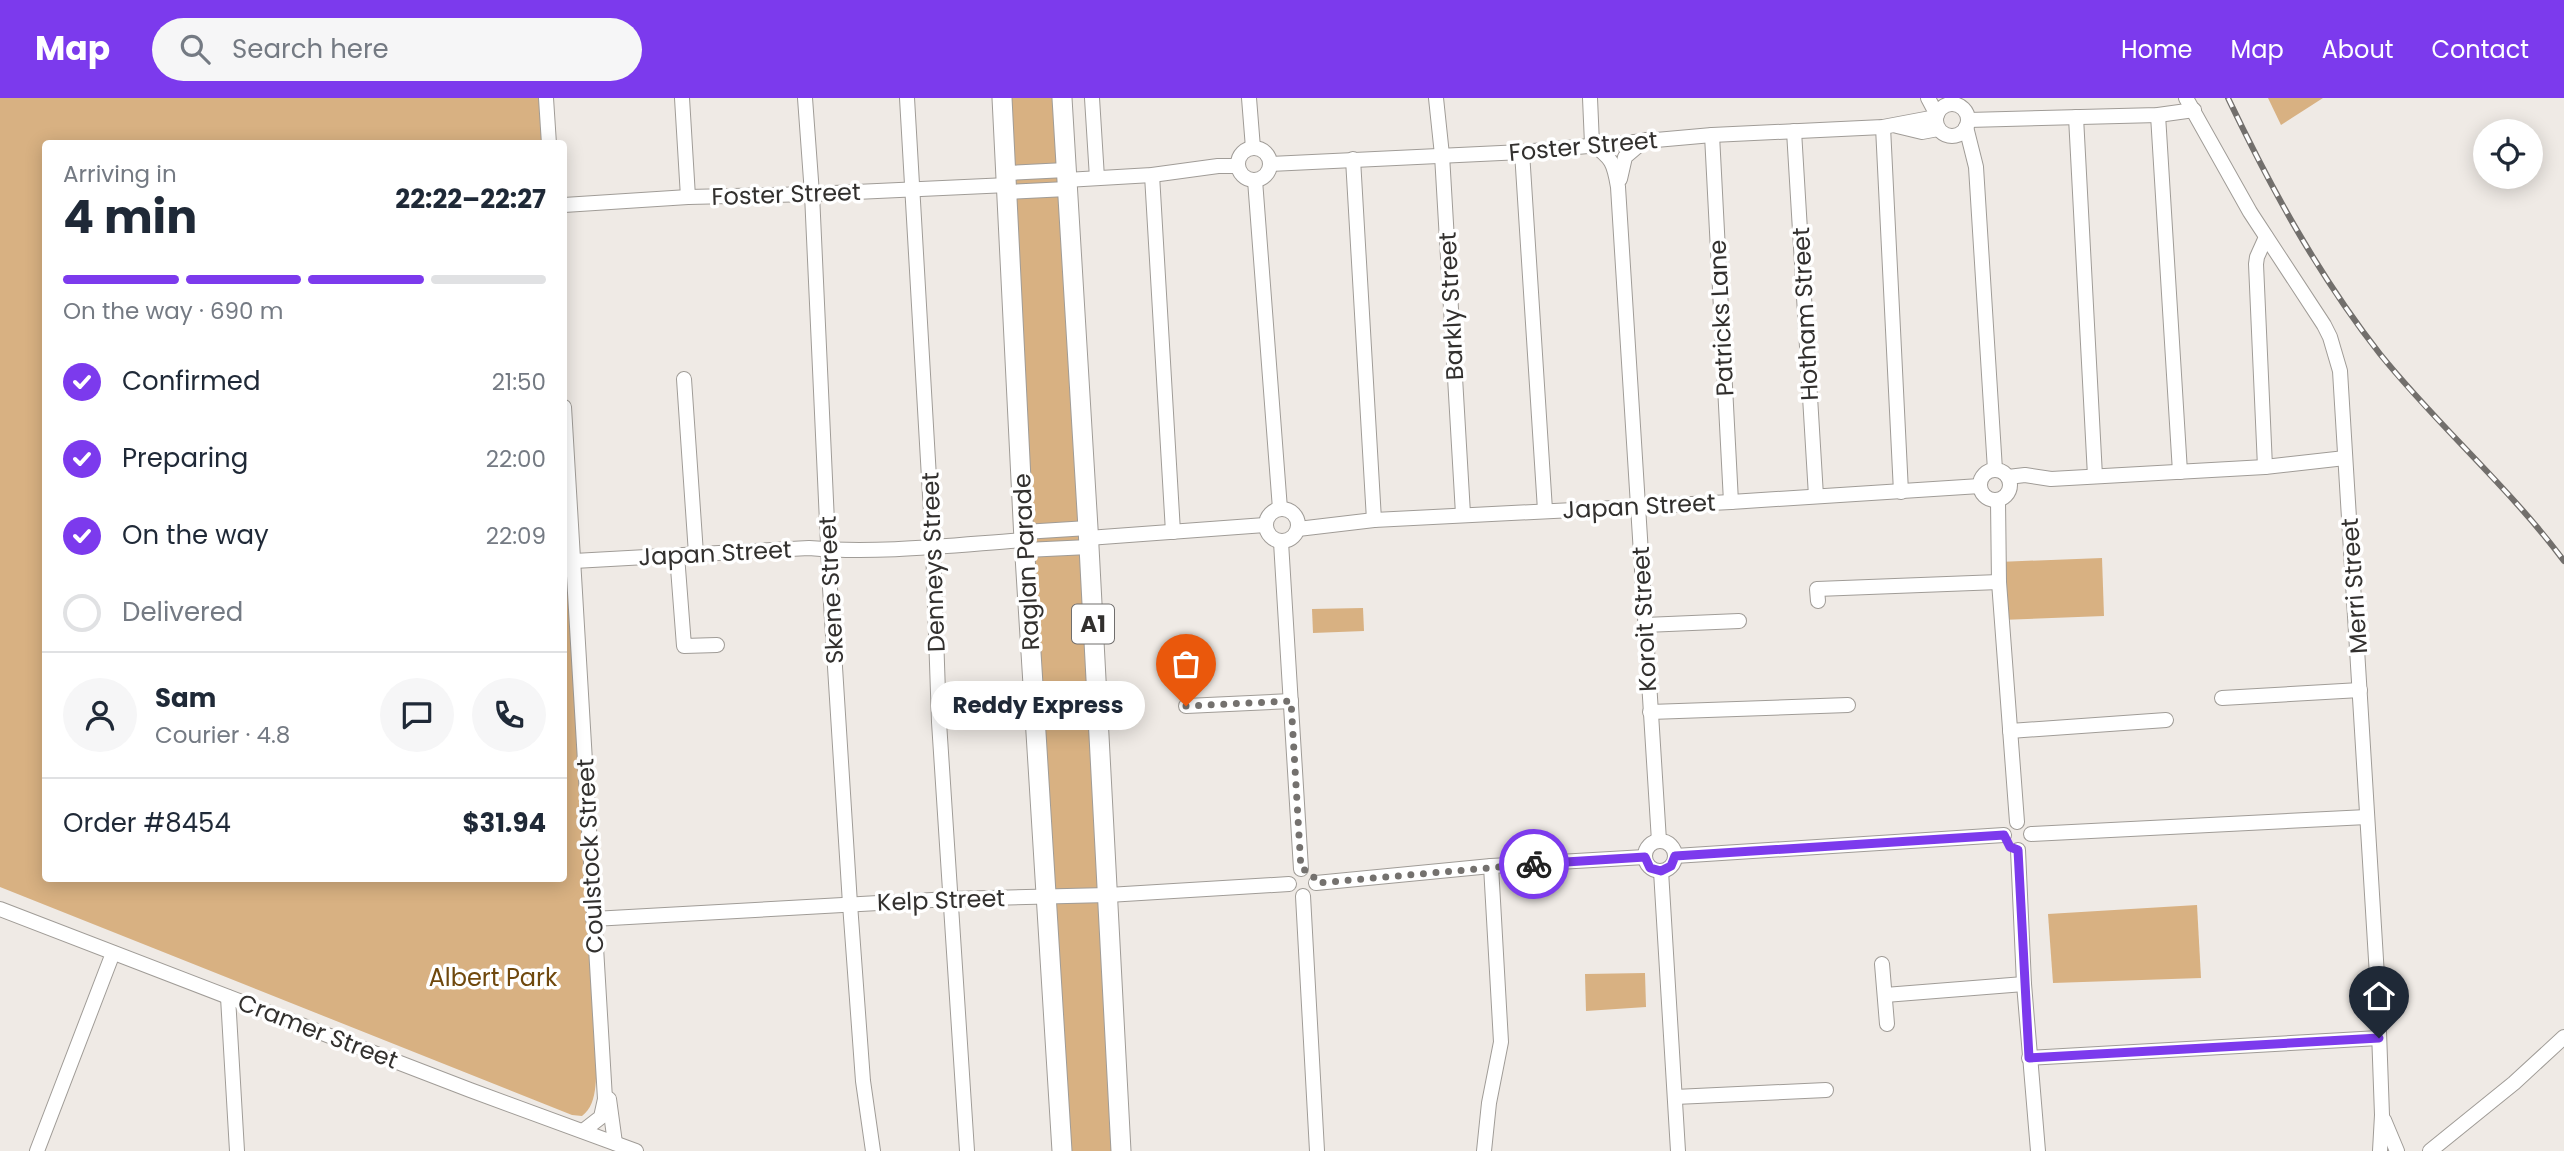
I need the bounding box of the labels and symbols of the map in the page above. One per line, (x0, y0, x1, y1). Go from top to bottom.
street label: Foster Street (1507, 123, 1659, 169)
street label: Foster Street (711, 175, 861, 213)
street label: Hotham Street (1784, 226, 1826, 402)
street label: Barkly Street (1431, 231, 1471, 381)
street label: Patricks Lane (1700, 239, 1742, 397)
street label: Denneys Street (913, 471, 953, 653)
street label: Raglan Parade (1005, 473, 1047, 651)
street label: Japan Street (1562, 486, 1716, 526)
street label: Skene Street (811, 515, 851, 665)
street label: Merri Street (2333, 517, 2375, 655)
street label: Japan Street (638, 533, 792, 573)
street label: Koroit Street (1624, 546, 1664, 692)
road number: A1 (1072, 604, 1114, 644)
pin (1156, 634, 1216, 706)
callout: Reddy Express (930, 682, 1144, 730)
street label: Coulstock Street (568, 758, 612, 954)
courier (1499, 829, 1569, 899)
street label: Kelp Street (876, 881, 1006, 919)
park label: Albert Park (429, 961, 558, 994)
pin (2349, 966, 2409, 1038)
street label: Cramer Street (233, 985, 403, 1077)

